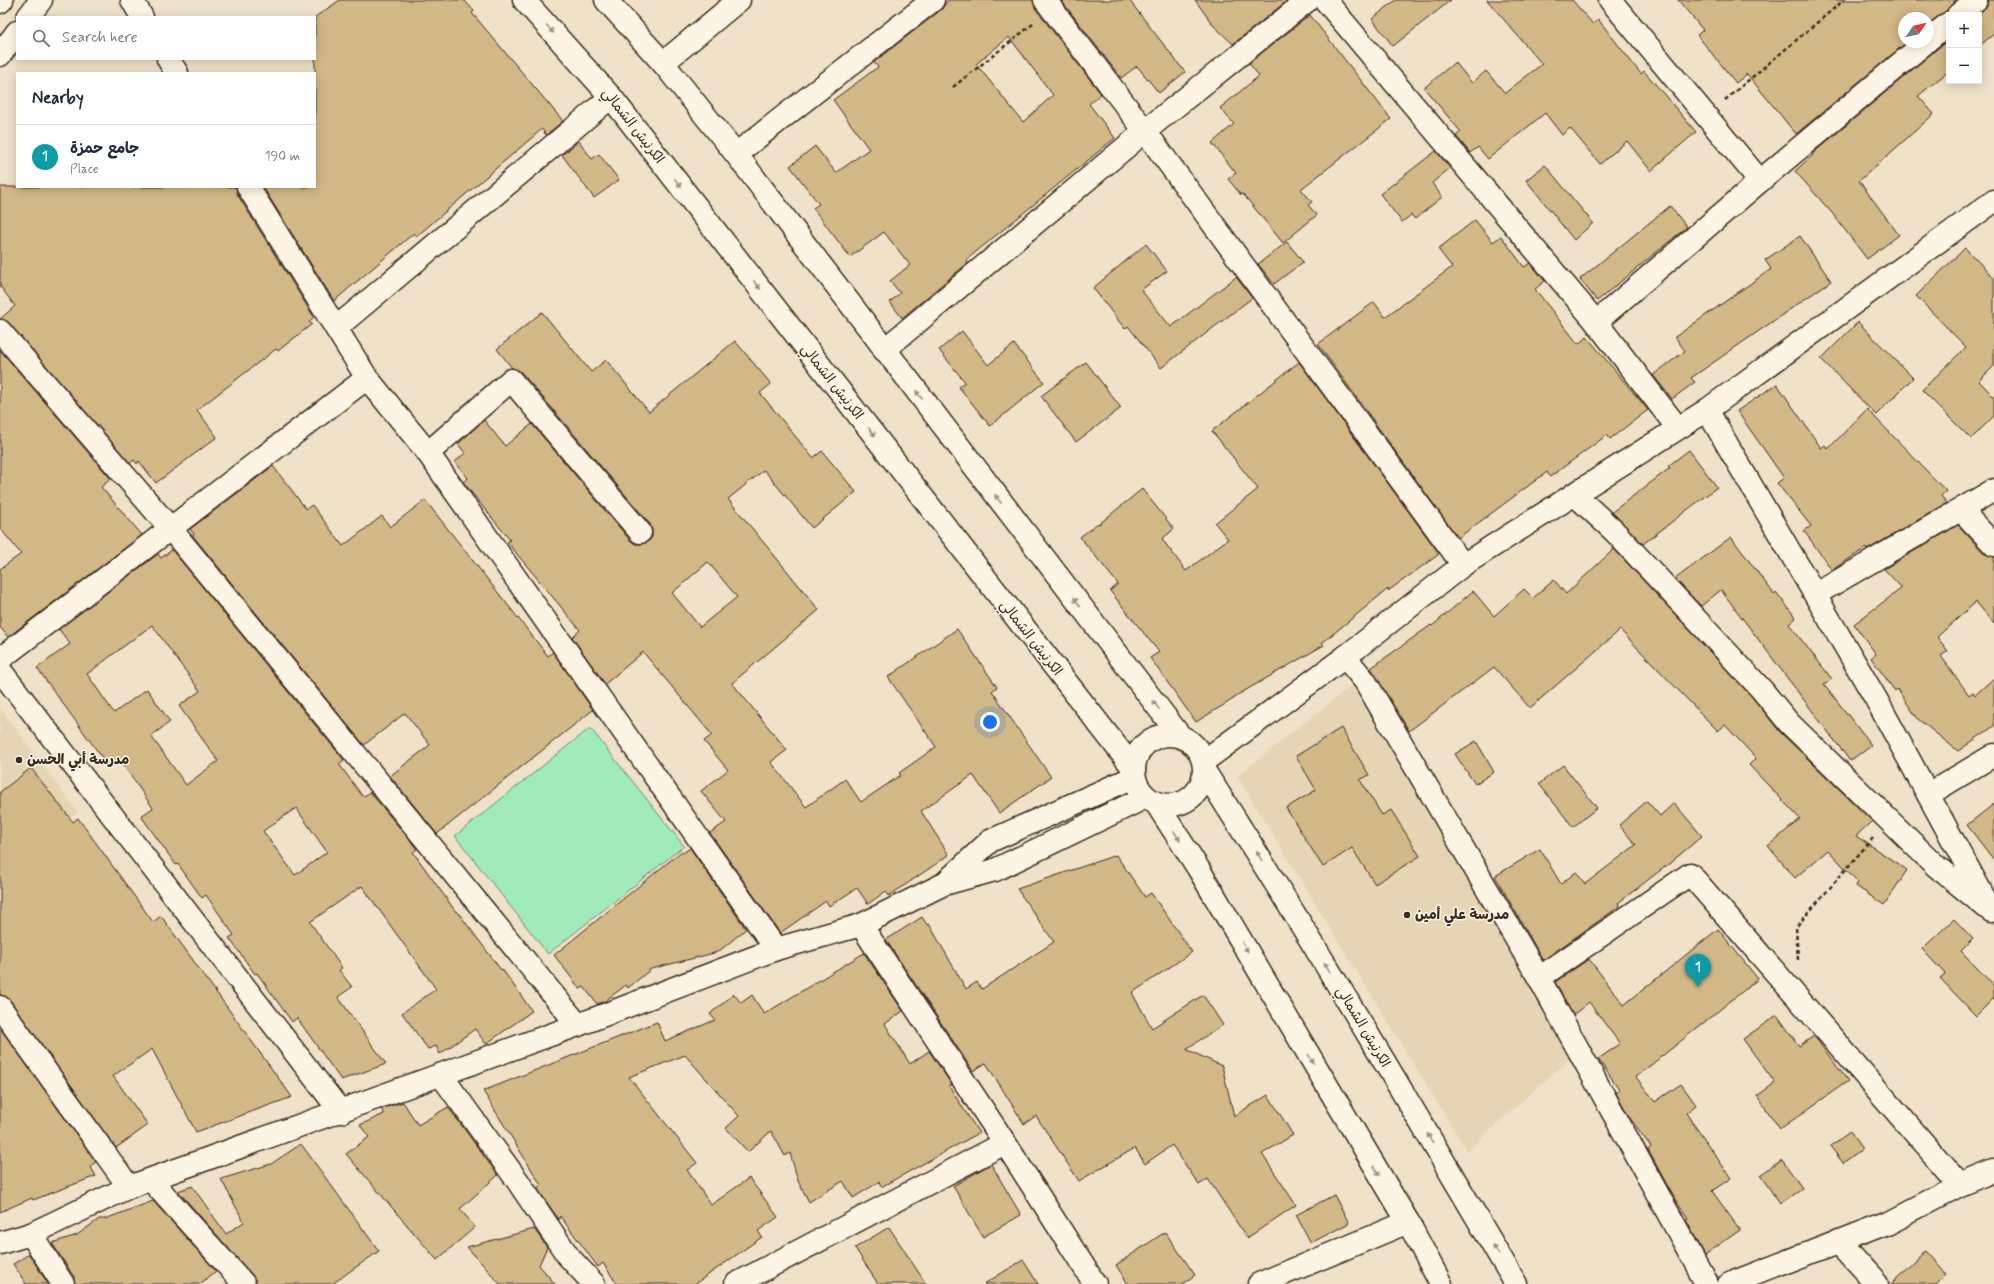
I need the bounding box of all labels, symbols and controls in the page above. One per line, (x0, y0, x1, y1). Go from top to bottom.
north arrow (1898, 12, 1934, 48)
map controls (1946, 12, 1982, 84)
button: + (1946, 12, 1982, 48)
search box (16, 16, 316, 60)
one-way arrow (545, 24, 555, 34)
icon: search (30, 27, 52, 49)
text: Search here (62, 28, 138, 48)
button: − (1946, 48, 1982, 84)
street label: الكرنيش الشمالي (595, 84, 668, 169)
text: Nearby (32, 87, 84, 109)
text: جامع حمزة (70, 139, 139, 159)
text: 1 (42, 148, 48, 165)
text: 190 m (265, 148, 300, 165)
text: Place (70, 161, 99, 178)
one-way arrow (673, 177, 682, 188)
one-way arrow (753, 280, 762, 291)
street label: الكرنيش الشمالي (794, 340, 867, 425)
one-way arrow (915, 390, 923, 401)
one-way arrow (867, 427, 876, 438)
one-way arrow (994, 493, 1002, 504)
street label: الكرنيش الشمالي (993, 596, 1066, 681)
one-way arrow (1073, 596, 1081, 607)
one-way arrow (1152, 700, 1160, 711)
your location (980, 712, 1000, 732)
place label: مدرسة أبي الحسن (27, 750, 129, 772)
marker: مدرسة أبي الحسن (14, 755, 24, 765)
one-way arrow (1173, 831, 1181, 841)
one-way arrow (1255, 850, 1262, 862)
place label: مدرسة علي أمين (1415, 905, 1509, 927)
marker: مدرسة علي أمين (1402, 910, 1412, 920)
one-way arrow (1241, 941, 1248, 953)
pin: 1 (1685, 954, 1711, 987)
one-way arrow (1323, 961, 1330, 973)
street label: الكرنيش الشمالي (1329, 983, 1394, 1072)
one-way arrow (1308, 1053, 1315, 1065)
one-way arrow (1427, 1132, 1434, 1144)
one-way arrow (1374, 1165, 1381, 1177)
one-way arrow (1493, 1244, 1500, 1256)

